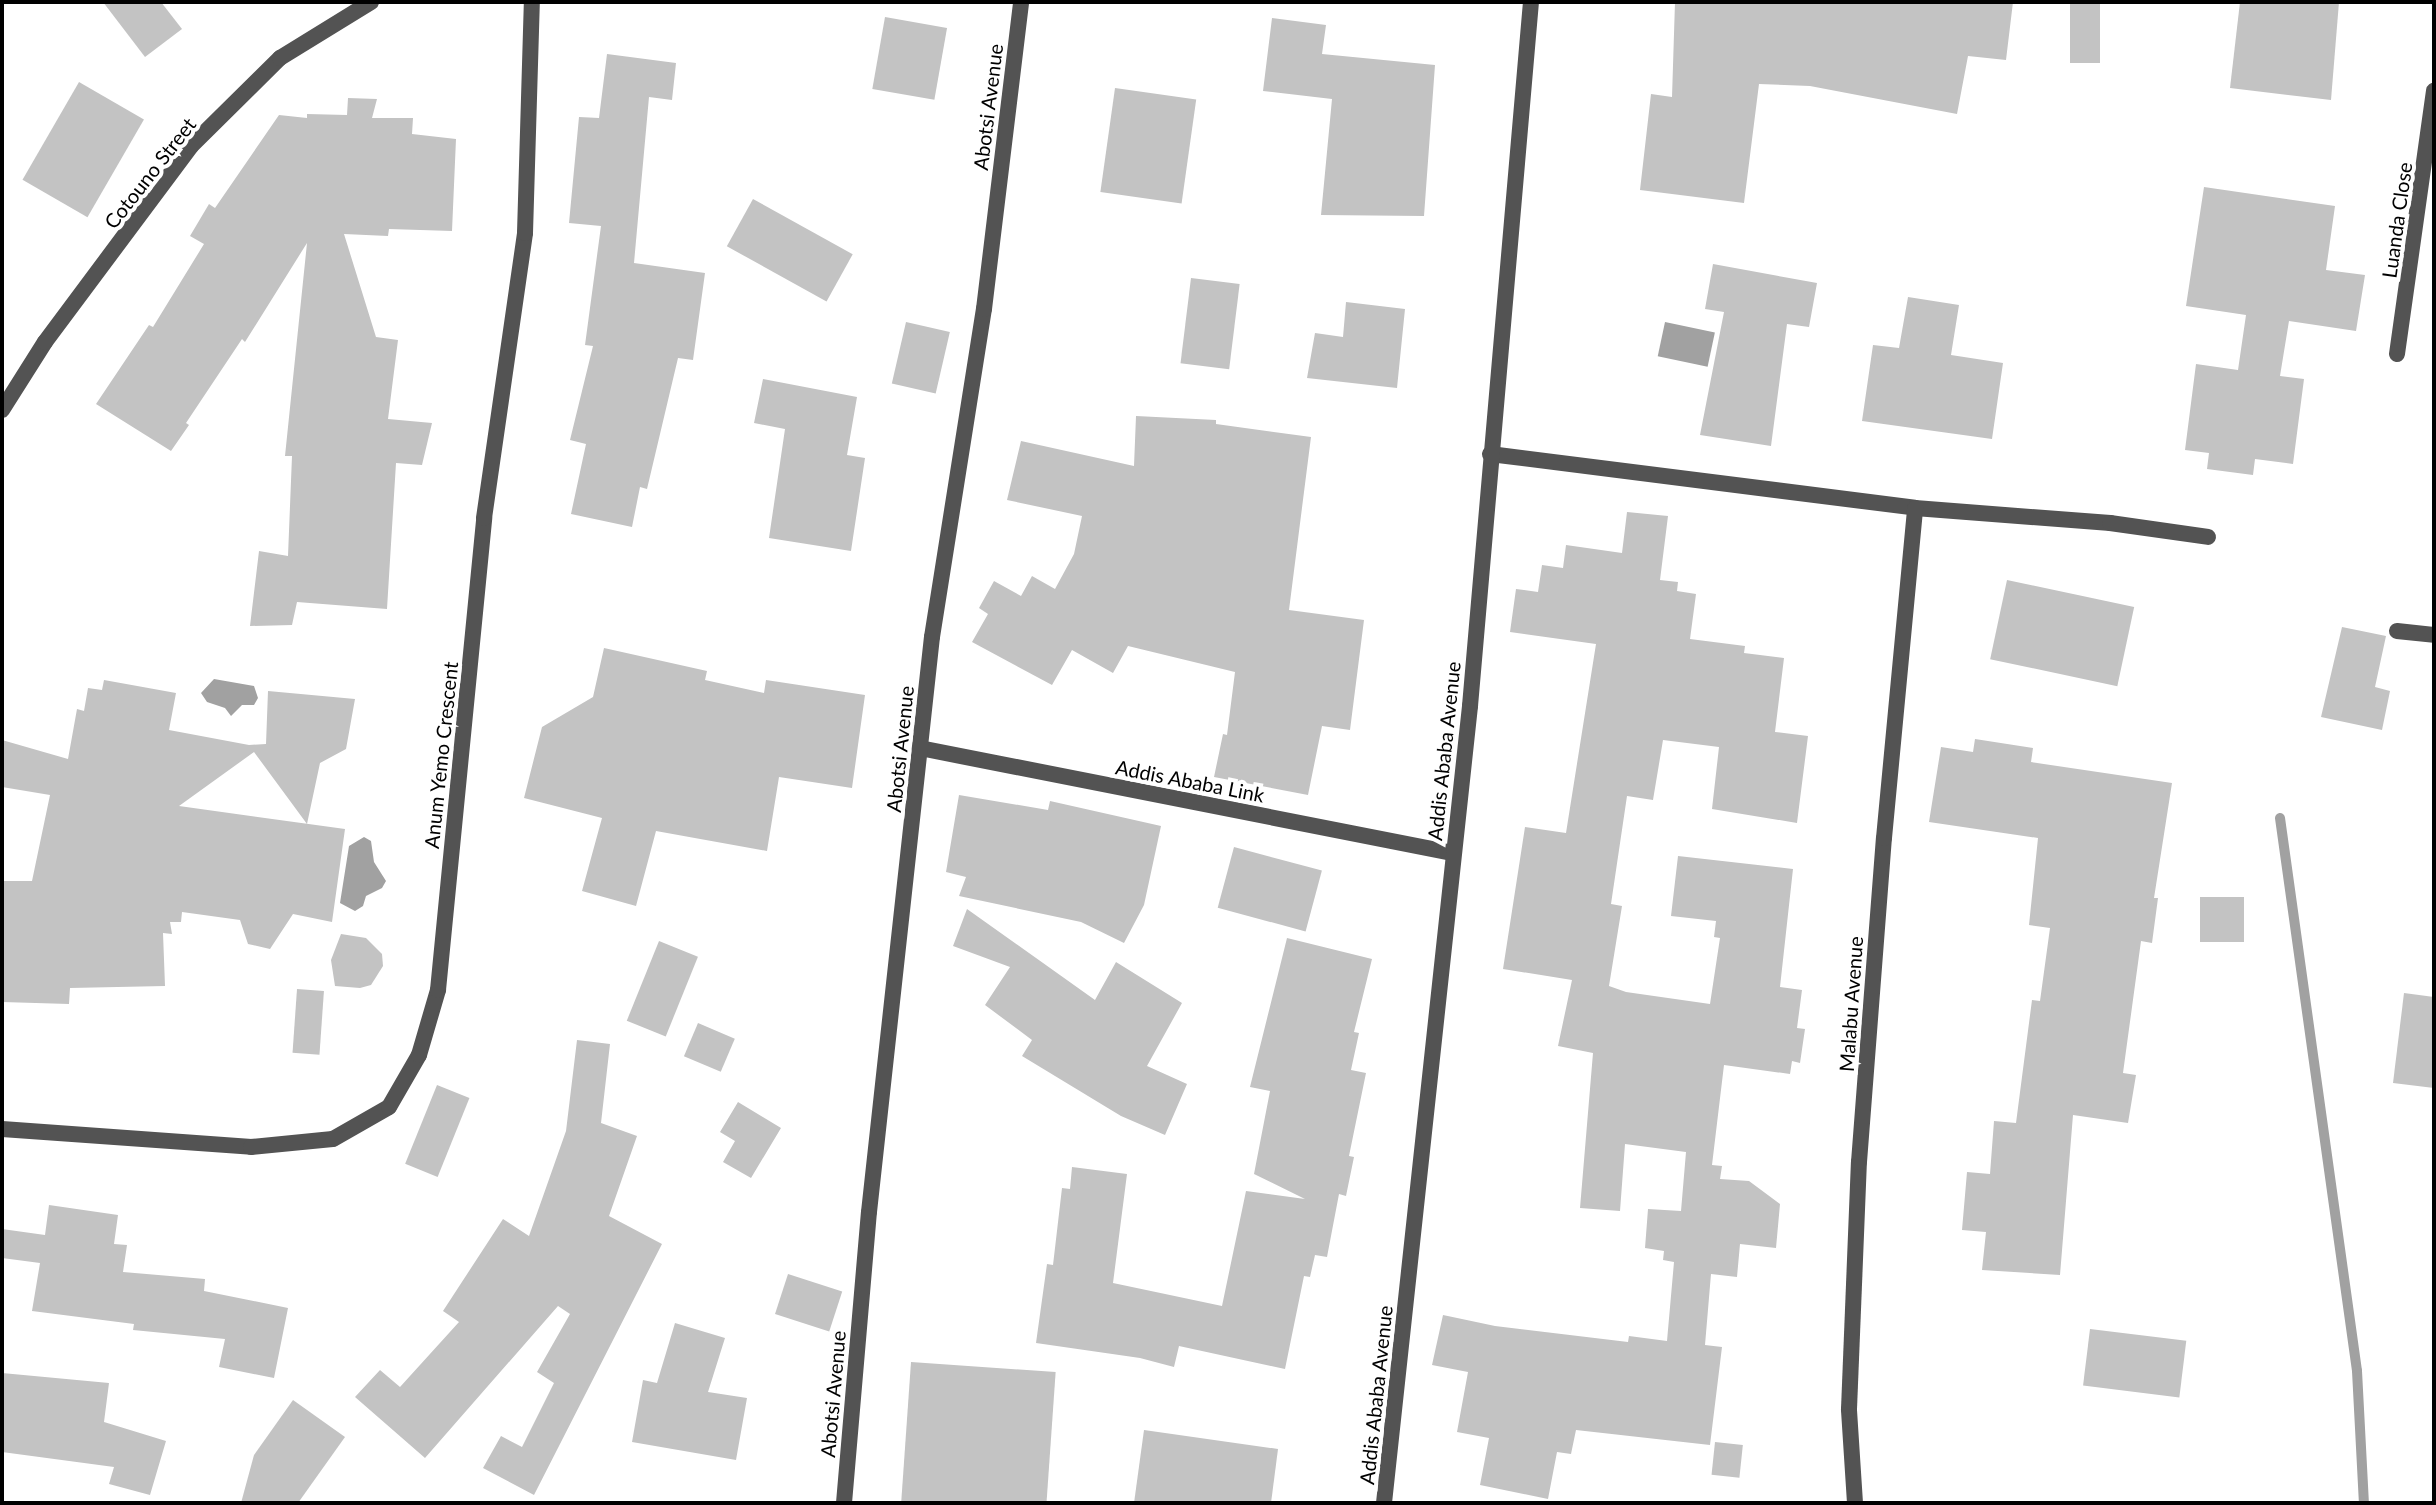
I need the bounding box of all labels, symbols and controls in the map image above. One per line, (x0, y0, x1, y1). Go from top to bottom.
street label: Abotsi Avenue (968, 42, 1008, 172)
street label: Cotouno Street (99, 113, 201, 233)
street label: Luanda Close (2377, 160, 2417, 280)
street label: Anum Yemo Crescent (419, 660, 463, 850)
street label: Addis Ababa Avenue (1423, 660, 1465, 842)
street label: Abotsi Avenue (881, 684, 919, 814)
street label: Addis Ababa Link (1113, 755, 1267, 807)
street label: Malabu Avenue (1834, 935, 1868, 1073)
street label: Addis Ababa Avenue (1355, 1304, 1397, 1486)
street label: Abotsi Avenue (815, 1329, 851, 1459)

